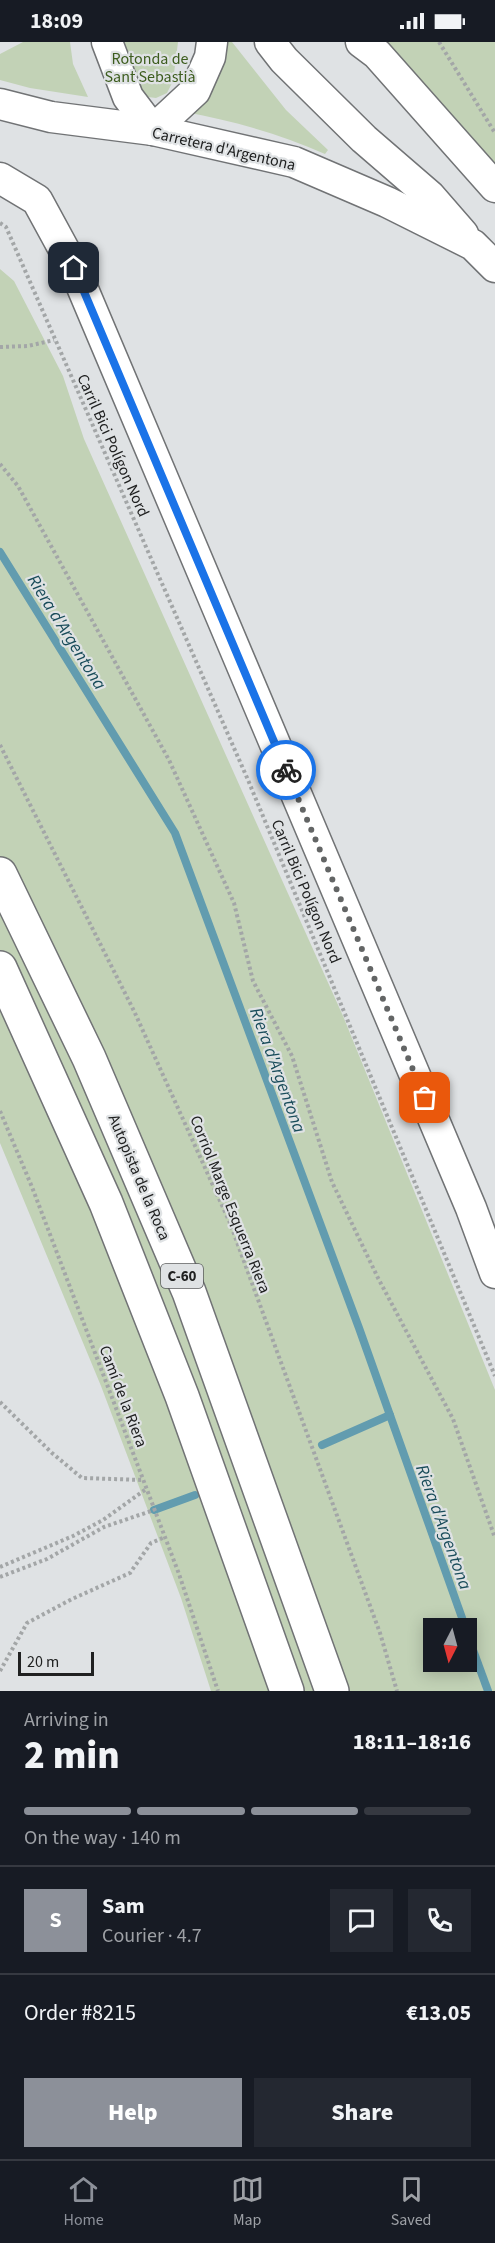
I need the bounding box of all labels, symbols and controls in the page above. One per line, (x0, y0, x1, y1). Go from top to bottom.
text: 18:09 (30, 5, 83, 37)
park label: Rotonda de Sant Sebastià (105, 48, 195, 88)
street label: Carretera d'Argentona (150, 122, 298, 176)
pin (48, 242, 99, 293)
icon: home (57, 251, 90, 284)
street label: Carril Bici Polígon Nord (72, 370, 155, 520)
water label: Riera d'Argentona (21, 570, 112, 695)
courier (256, 740, 316, 800)
icon: bike (270, 754, 303, 787)
street label: Carril Bici Polígon Nord (266, 816, 346, 967)
water label: Riera d'Argentona (243, 1004, 312, 1137)
pin (399, 1072, 450, 1123)
icon: bag (408, 1081, 441, 1114)
street label: Autopista de la Roca (103, 1111, 176, 1244)
street label: Corriol Marge Esquerra Riera (184, 1112, 276, 1296)
road number: C-60 (161, 1264, 203, 1288)
street label: Camí de la Riera (94, 1342, 153, 1450)
water label: Riera d'Argentona (409, 1461, 478, 1594)
north arrow (423, 1618, 477, 1672)
map controls (423, 1618, 477, 1672)
scale bar (18, 1649, 94, 1676)
text: 20 m (27, 1651, 59, 1673)
text: Arriving in (24, 1706, 109, 1734)
text: 18:11–18:16 (353, 1726, 471, 1758)
text: 2 min (24, 1728, 120, 1784)
text: On the way · 140 m (24, 1824, 181, 1852)
button: chat (330, 1889, 393, 1952)
button: phone (408, 1889, 471, 1952)
text: Sam (102, 1890, 145, 1922)
text: S (49, 1904, 62, 1936)
text: Courier · 4.7 (102, 1922, 202, 1950)
text: Order #8215 (24, 1997, 136, 2029)
text: €13.05 (406, 1997, 471, 2029)
button: Help (24, 2078, 242, 2147)
button: Share (254, 2078, 471, 2147)
tab: Home (63, 2173, 104, 2231)
tab: Map (231, 2173, 264, 2231)
tab: Saved (391, 2173, 432, 2231)

